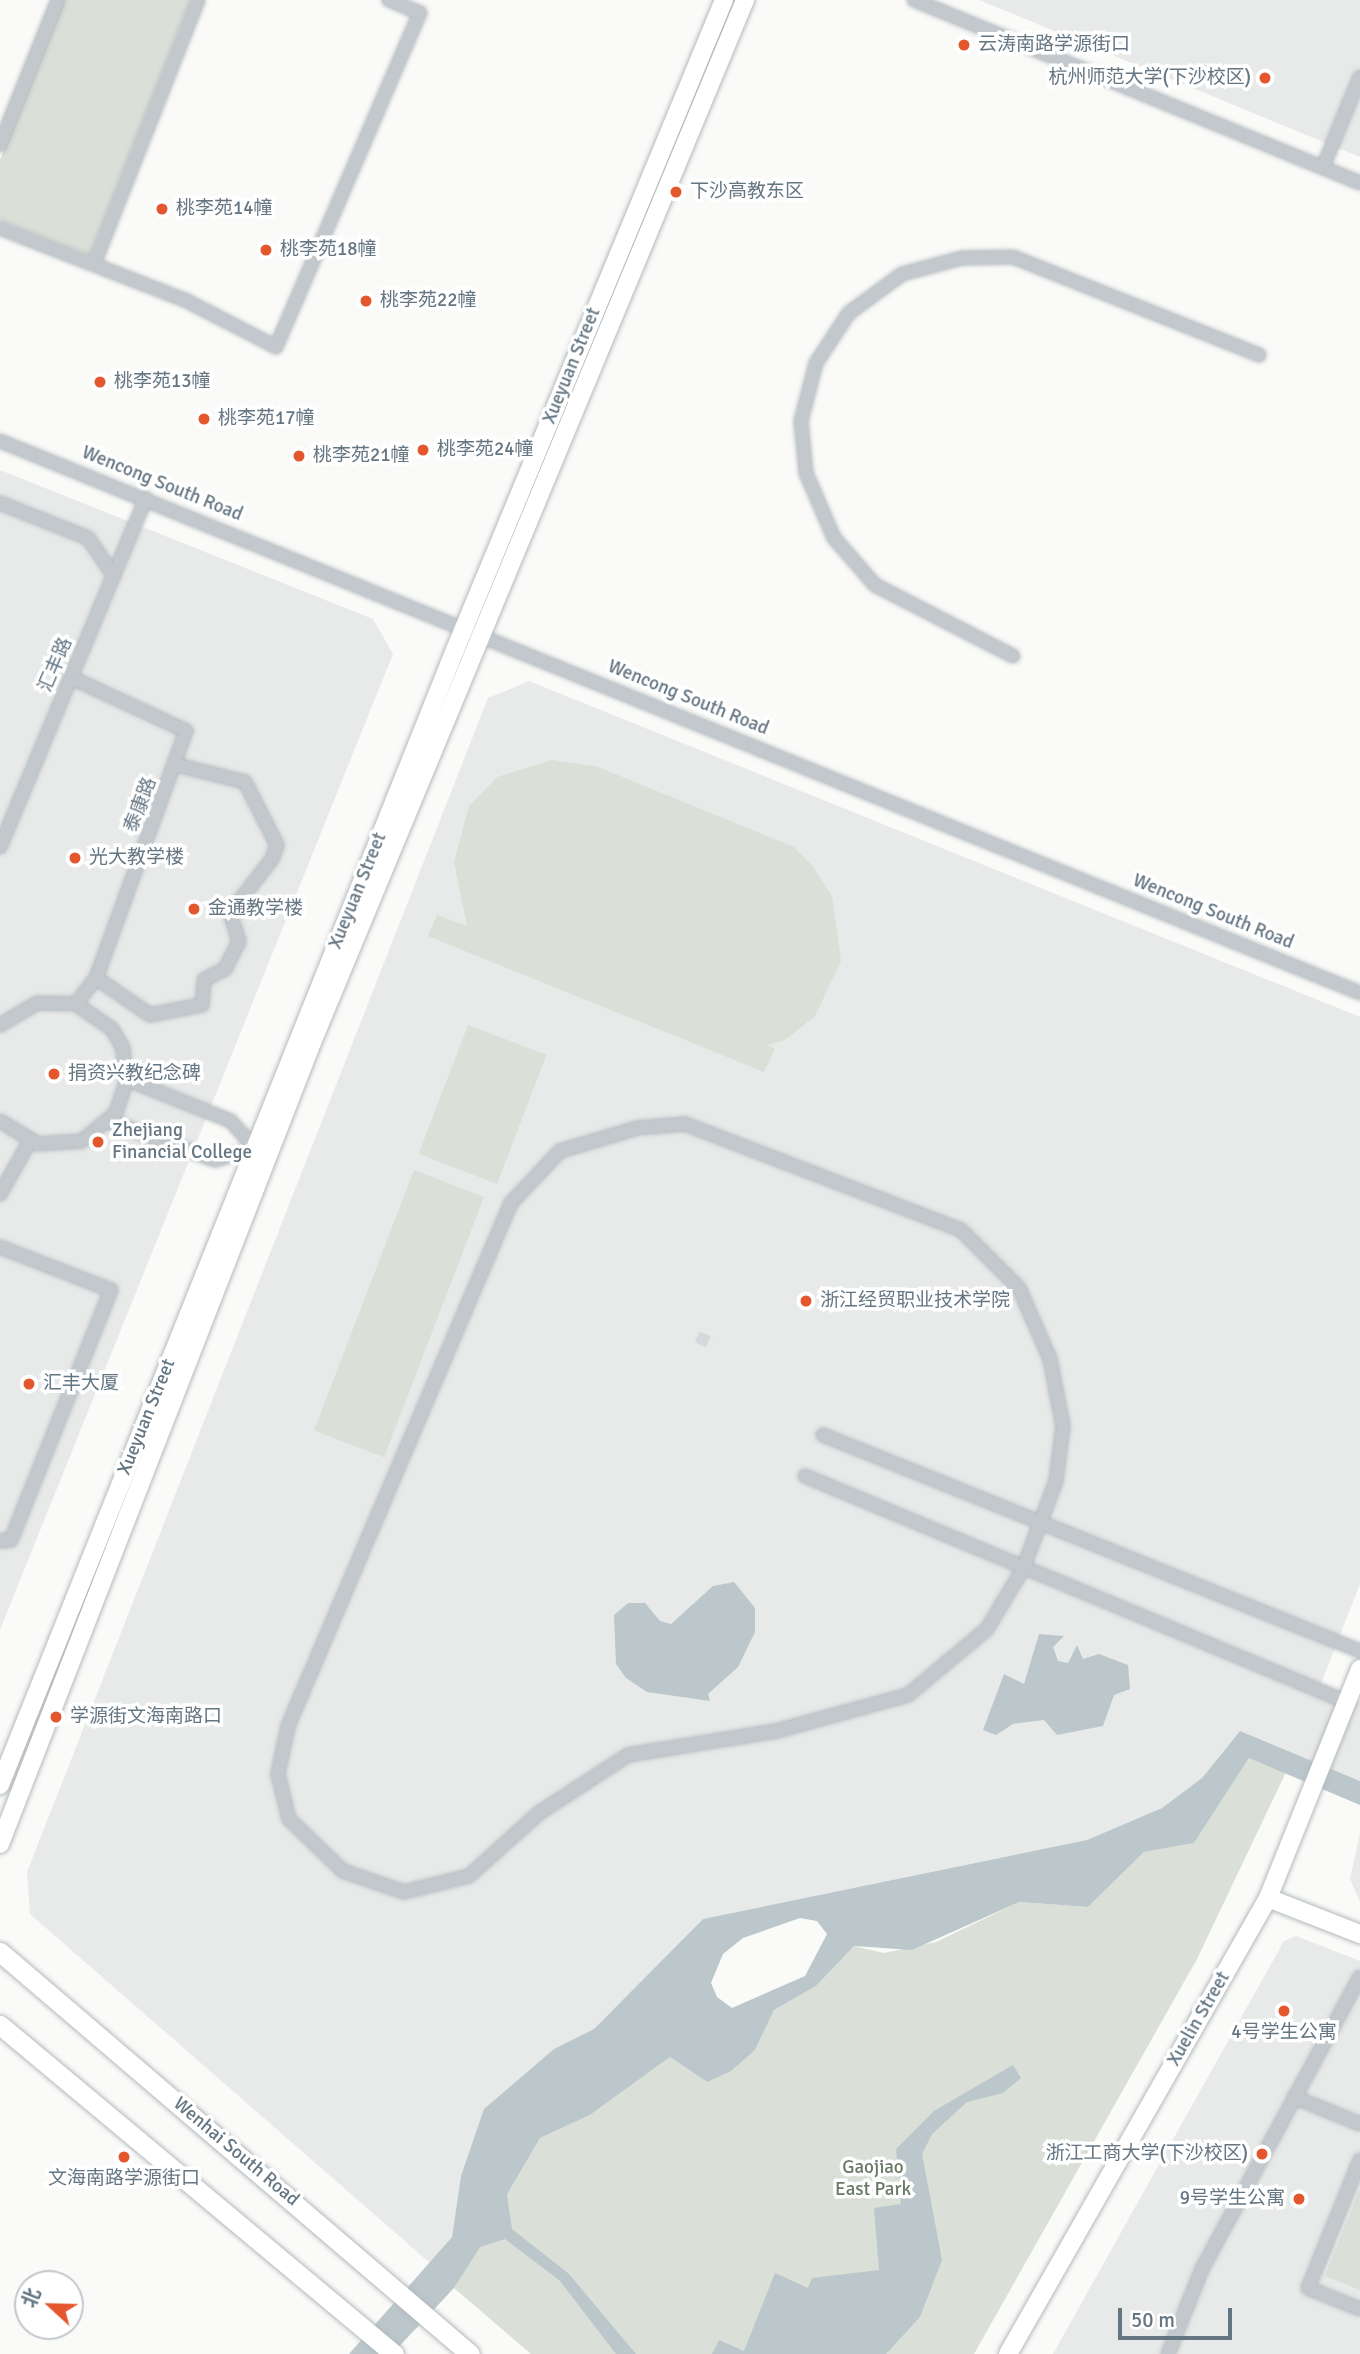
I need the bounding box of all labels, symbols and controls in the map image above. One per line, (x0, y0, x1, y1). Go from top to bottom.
place label: 云涛南路学源街口 (978, 34, 1130, 56)
marker: 云涛南路学源街口 (956, 37, 972, 53)
place label: 杭州师范大学(下沙校区) (1048, 67, 1251, 89)
marker: 杭州师范大学(下沙校区) (1257, 70, 1273, 86)
place label: 下沙高教东区 (690, 181, 804, 203)
marker: 下沙高教东区 (668, 184, 684, 200)
place label: 桃李苑14幢 (176, 198, 273, 220)
marker: 桃李苑14幢 (154, 201, 170, 217)
place label: 桃李苑18幢 (280, 239, 377, 261)
marker: 桃李苑18幢 (258, 242, 274, 258)
place label: 桃李苑22幢 (380, 290, 477, 312)
marker: 桃李苑22幢 (358, 293, 374, 309)
street label: Xueyuan Street (538, 305, 606, 427)
place label: 桃李苑13幢 (114, 371, 211, 393)
marker: 桃李苑13幢 (92, 374, 108, 390)
place label: 桃李苑17幢 (218, 408, 315, 430)
marker: 桃李苑17幢 (196, 411, 212, 427)
place label: 桃李苑24幢 (437, 439, 534, 461)
street label: Wencong South Road (78, 441, 246, 527)
marker: 桃李苑24幢 (415, 442, 431, 458)
place label: 桃李苑21幢 (313, 445, 410, 467)
marker: 桃李苑21幢 (291, 448, 307, 464)
street label: 汇丰路 (34, 634, 78, 696)
street label: Wencong South Road (604, 655, 772, 741)
street label: 泰康路 (120, 774, 162, 836)
street label: Xueyuan Street (324, 830, 392, 952)
place label: 光大教学楼 (89, 847, 184, 869)
marker: 光大教学楼 (67, 850, 83, 866)
street label: Wencong South Road (1129, 869, 1297, 955)
place label: 金通教学楼 (208, 898, 303, 920)
marker: 金通教学楼 (186, 901, 202, 917)
place label: 捐资兴教纪念碑 (68, 1063, 201, 1085)
marker: 捐资兴教纪念碑 (46, 1066, 62, 1082)
place label: Zhejiang Financial College (112, 1120, 252, 1164)
marker: Zhejiang Financial College (90, 1134, 106, 1150)
place label: 浙江经贸职业技术学院 (820, 1290, 1010, 1312)
marker: 浙江经贸职业技术学院 (798, 1293, 814, 1309)
street label: Xueyuan Street (113, 1356, 181, 1478)
place label: 汇丰大厦 (43, 1373, 119, 1395)
marker: 汇丰大厦 (21, 1376, 37, 1392)
place label: 学源街文海南路口 (70, 1706, 222, 1728)
marker: 学源街文海南路口 (48, 1709, 64, 1725)
street label: Xuelin Street (1163, 1968, 1235, 2070)
marker: 4号学生公寓 (1276, 2003, 1292, 2019)
place label: 4号学生公寓 (1231, 2022, 1337, 2044)
street label: Wenhai South Road (168, 2093, 304, 2211)
place label: 浙江工商大学(下沙校区) (1045, 2143, 1248, 2165)
marker: 浙江工商大学(下沙校区) (1254, 2146, 1270, 2162)
marker: 文海南路学源街口 (116, 2149, 132, 2165)
park label: Gaojiao East Park (835, 2157, 911, 2201)
place label: 文海南路学源街口 (48, 2168, 200, 2190)
place label: 9号学生公寓 (1180, 2188, 1285, 2210)
marker: 9号学生公寓 (1291, 2191, 1307, 2207)
north arrow (14, 2270, 84, 2340)
text: 北 (17, 2285, 46, 2311)
scale bar (1122, 2294, 1236, 2338)
text: 50 m (1131, 2307, 1175, 2333)

